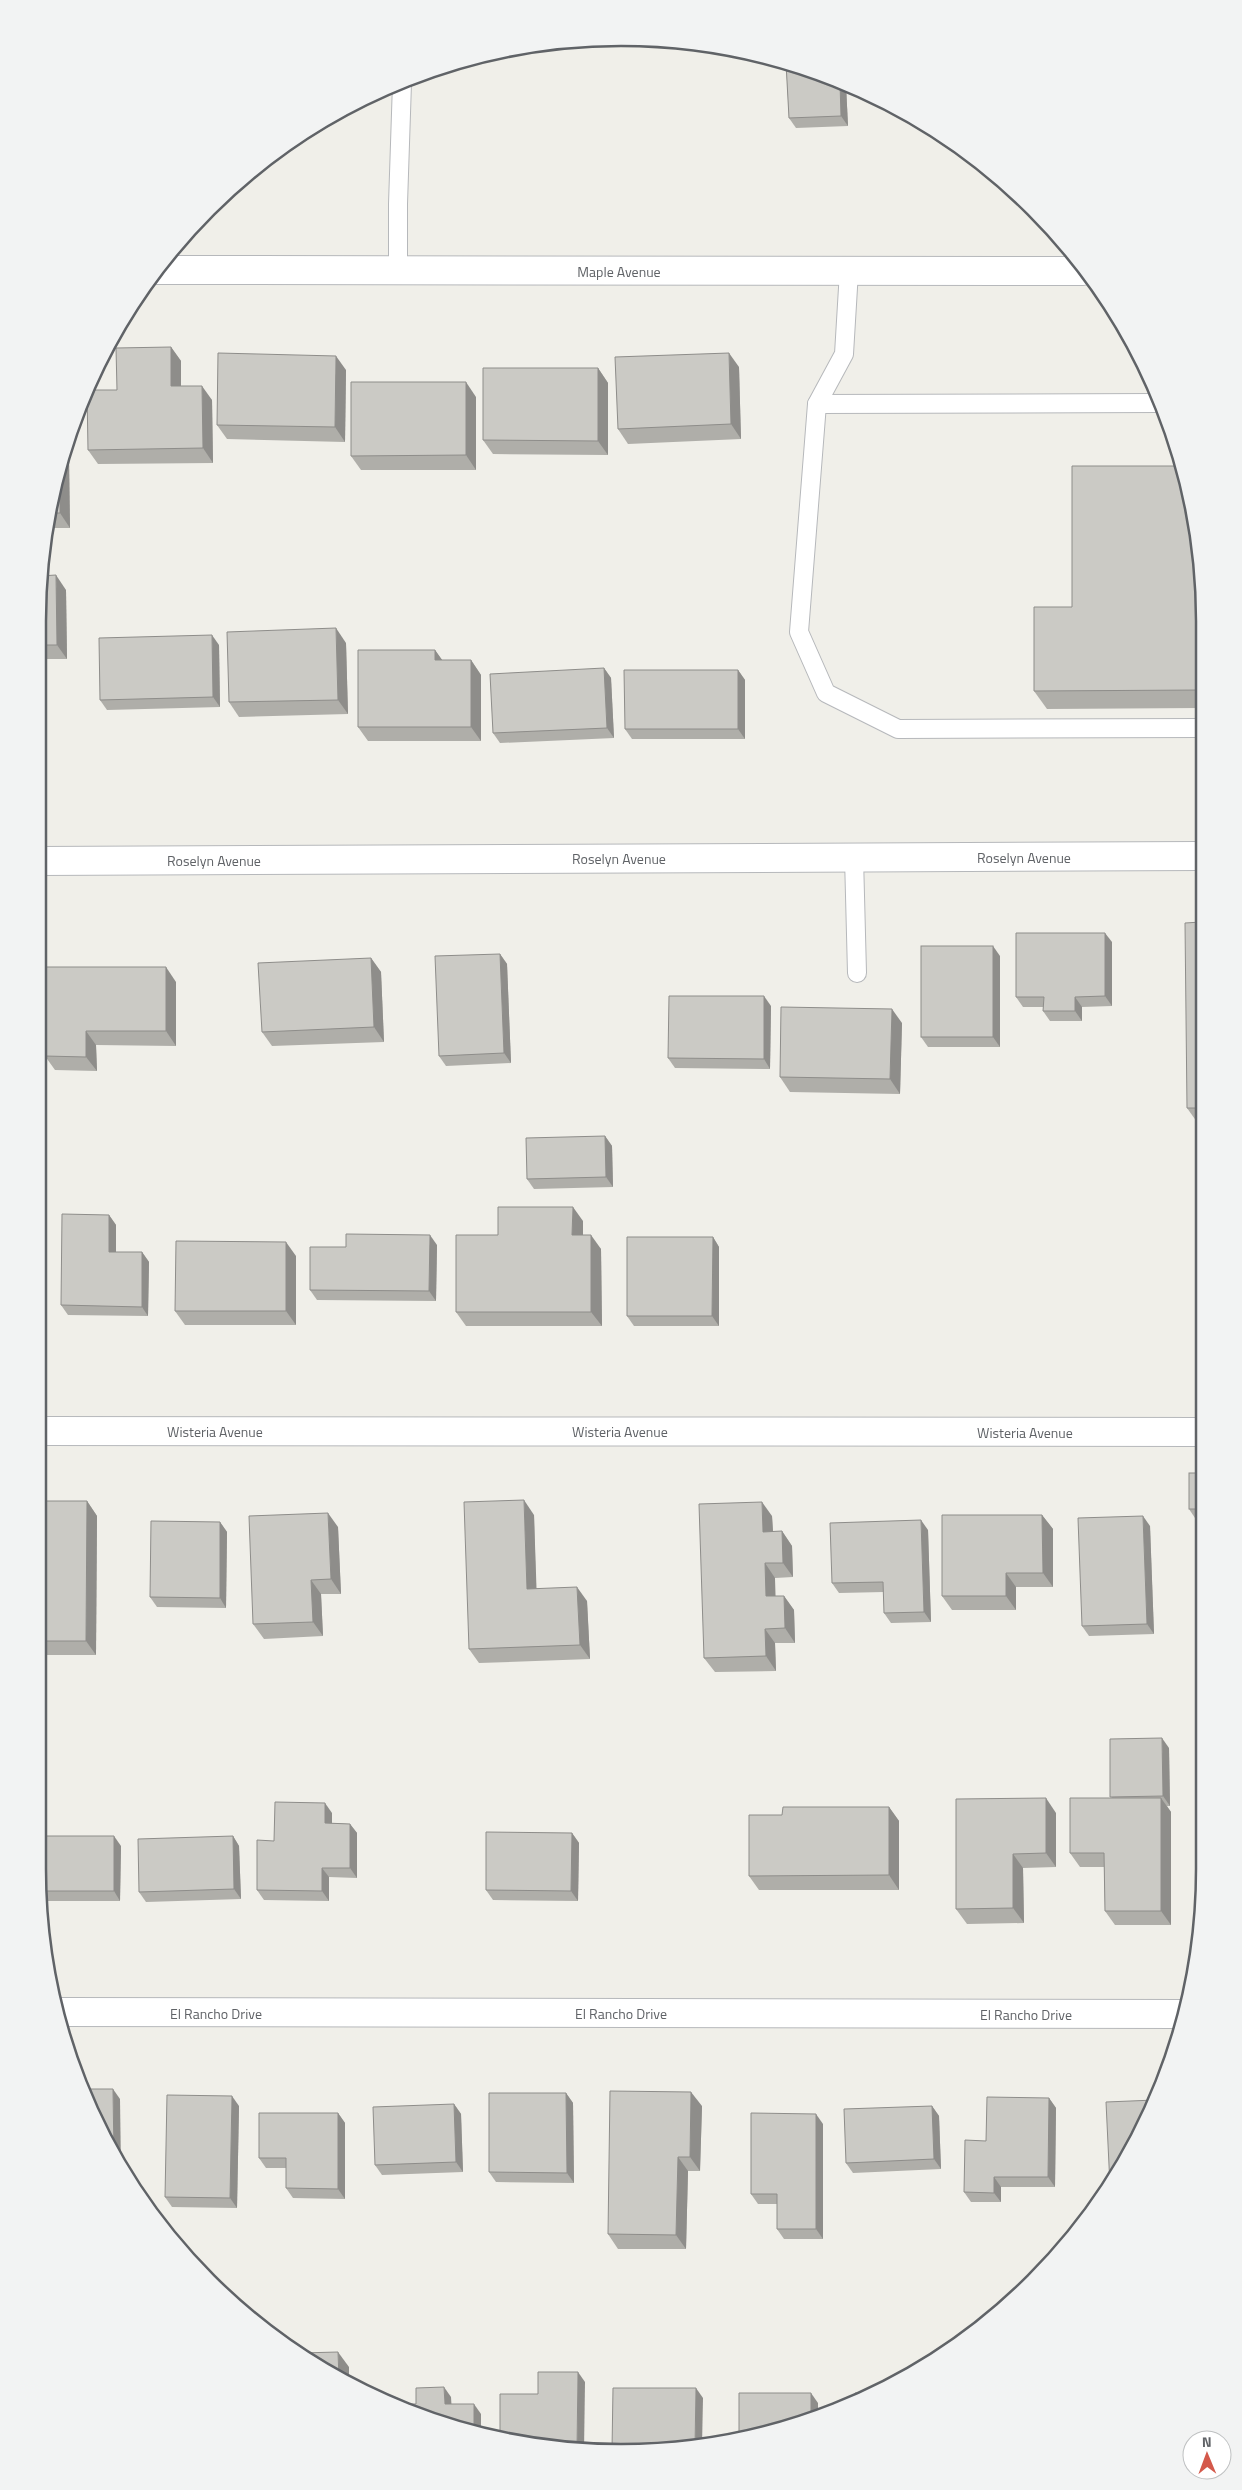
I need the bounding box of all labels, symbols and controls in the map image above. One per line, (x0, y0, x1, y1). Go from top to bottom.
street label: Maple Avenue (577, 261, 661, 282)
street label: Roselyn Avenue (977, 847, 1071, 868)
street label: Roselyn Avenue (572, 848, 666, 869)
street label: Roselyn Avenue (167, 850, 261, 871)
street label: Wisteria Avenue (167, 1421, 263, 1442)
street label: Wisteria Avenue (572, 1421, 668, 1442)
street label: Wisteria Avenue (977, 1422, 1073, 1443)
street label: El Rancho Drive (170, 2003, 262, 2024)
street label: El Rancho Drive (575, 2003, 667, 2024)
street label: El Rancho Drive (980, 2004, 1072, 2025)
north arrow (1182, 2430, 1232, 2480)
text: N (1202, 2431, 1212, 2452)

